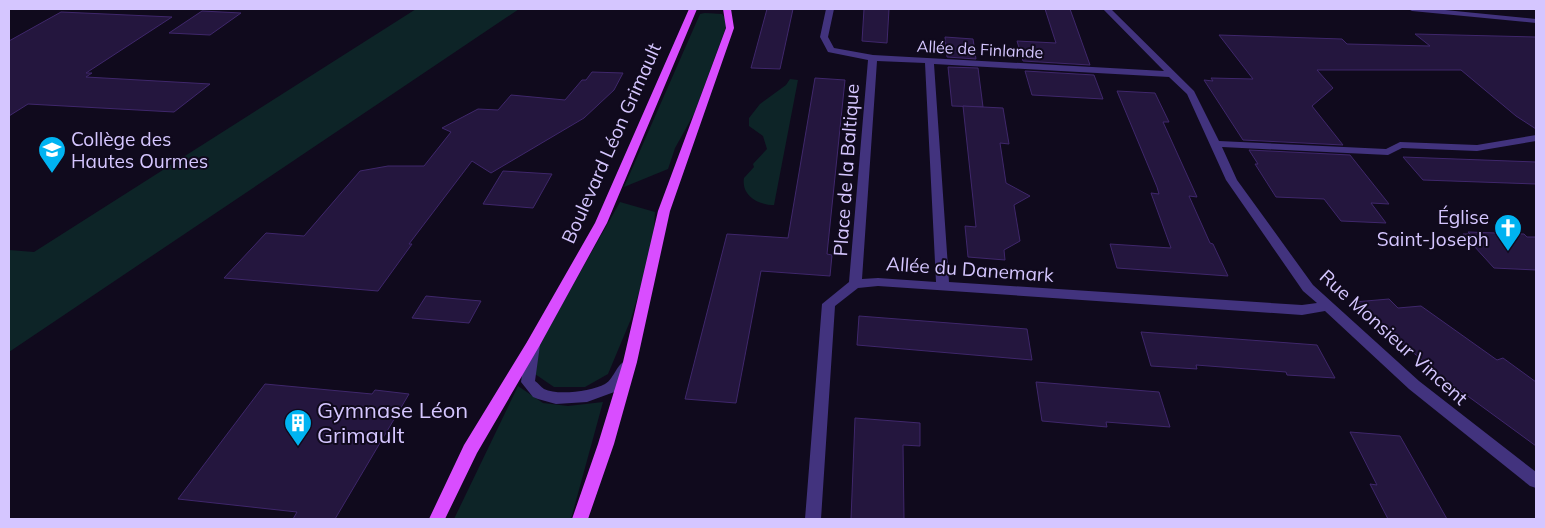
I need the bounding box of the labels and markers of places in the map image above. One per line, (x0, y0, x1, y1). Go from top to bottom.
place label: Collège des Hautes Ourmes (71, 127, 208, 173)
school or university icon: Collège des Hautes Ourmes (37, 135, 67, 174)
place label: Église Saint-Joseph (1377, 205, 1489, 251)
church icon: Église Saint-Joseph (1493, 213, 1523, 252)
place label: Gymnase Léon Grimault (317, 396, 468, 449)
building icon: Gymnase Léon Grimault (283, 408, 313, 447)

